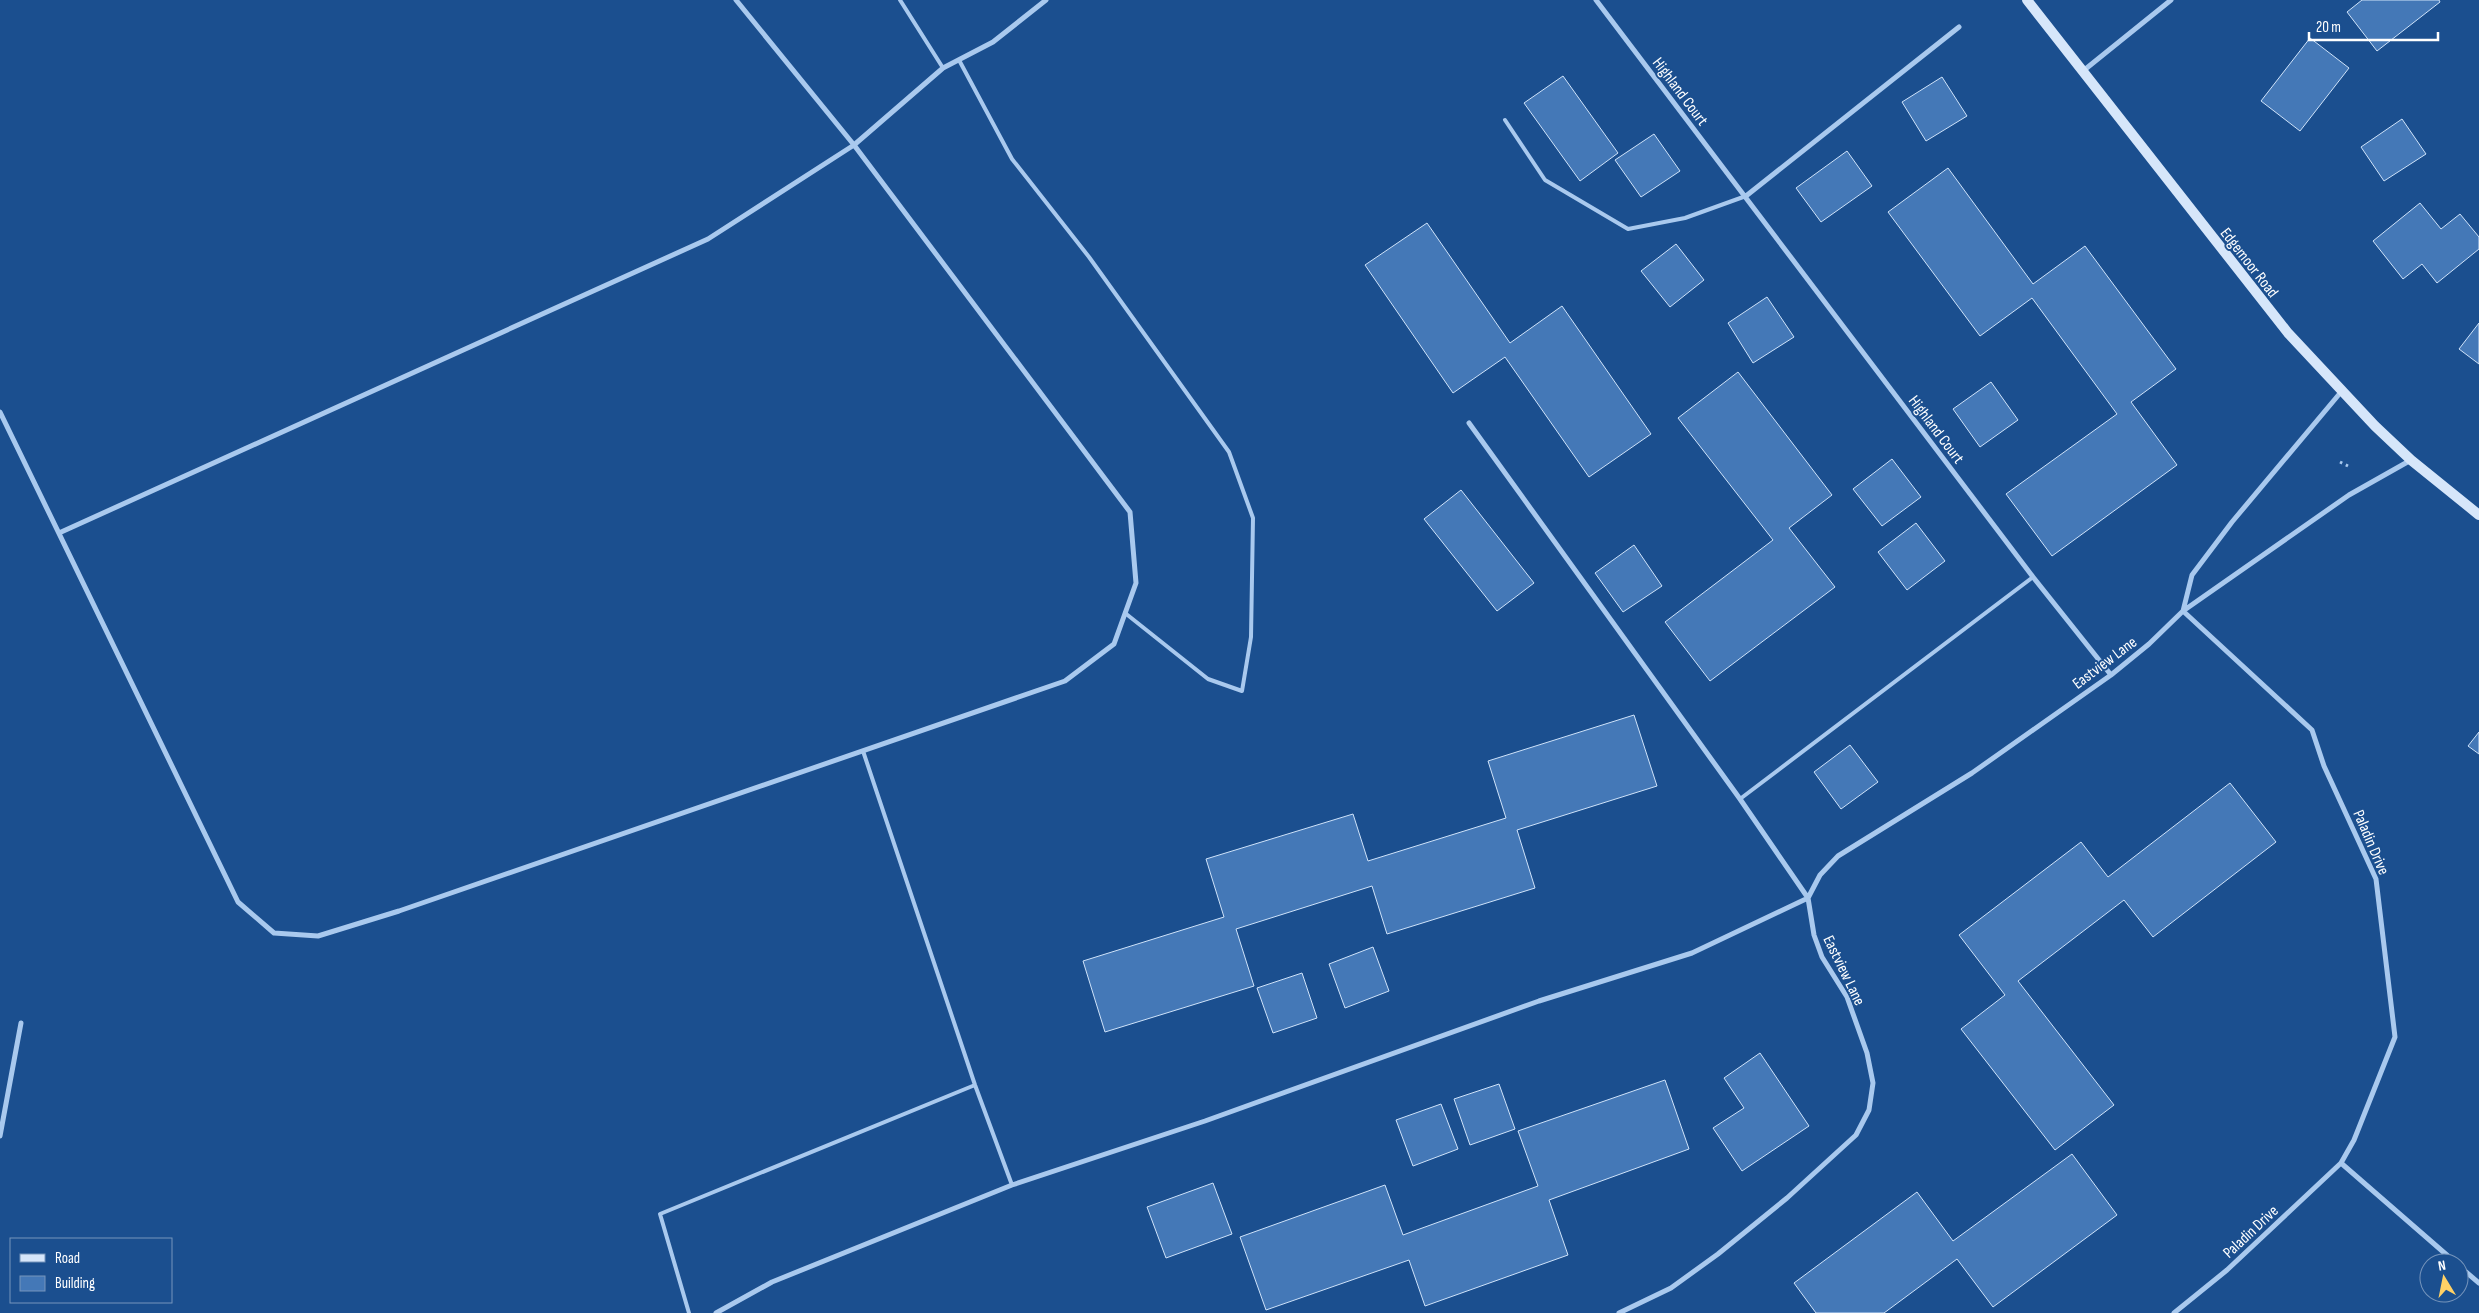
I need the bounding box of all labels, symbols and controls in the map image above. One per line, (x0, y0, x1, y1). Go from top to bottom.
scale bar (2309, 10, 2438, 42)
text: 20 m (2316, 18, 2341, 37)
street label: Highland Court (1648, 54, 1712, 130)
street label: Edgemoor Road (2216, 224, 2282, 302)
street label: Highland Court (1904, 392, 1968, 468)
street label: Eastview Lane (2069, 633, 2141, 694)
street label: Paladin Drive (2348, 807, 2393, 878)
street label: Eastview Lane (1819, 933, 1869, 1009)
street label: Paladin Drive (2219, 1202, 2283, 1263)
legend (10, 1238, 172, 1303)
text: Road (55, 1249, 80, 1268)
north arrow (2419, 1253, 2469, 1303)
text: N (2437, 1257, 2447, 1275)
text: Building (55, 1274, 95, 1293)

